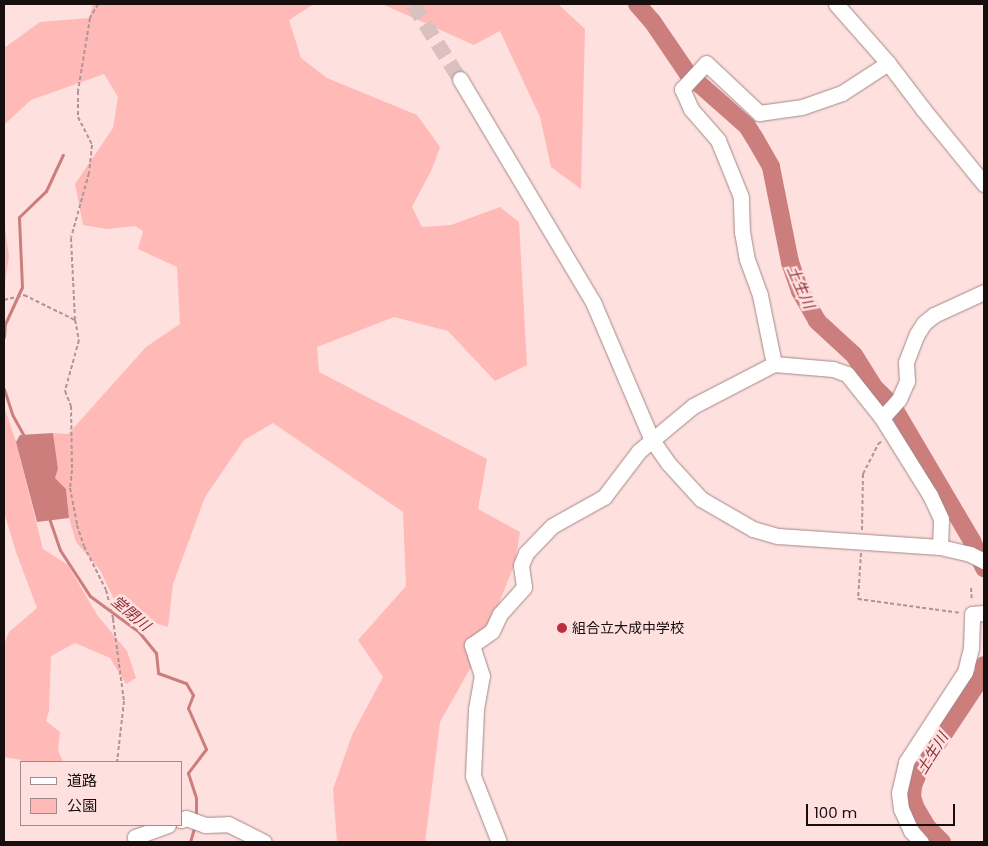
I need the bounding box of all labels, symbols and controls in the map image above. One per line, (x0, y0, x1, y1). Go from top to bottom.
water label: 土生川 (784, 263, 818, 311)
water label: 堂閉川 (108, 592, 154, 634)
place label: 組合立大成中学校 (572, 620, 684, 636)
marker: 組合立大成中学校 (556, 622, 568, 634)
water label: 土生川 (912, 729, 952, 777)
legend (20, 761, 182, 826)
text: 道路 (67, 770, 97, 791)
scale bar (808, 794, 957, 826)
text: 公園 (67, 795, 97, 816)
text: 100 m (814, 802, 857, 823)

